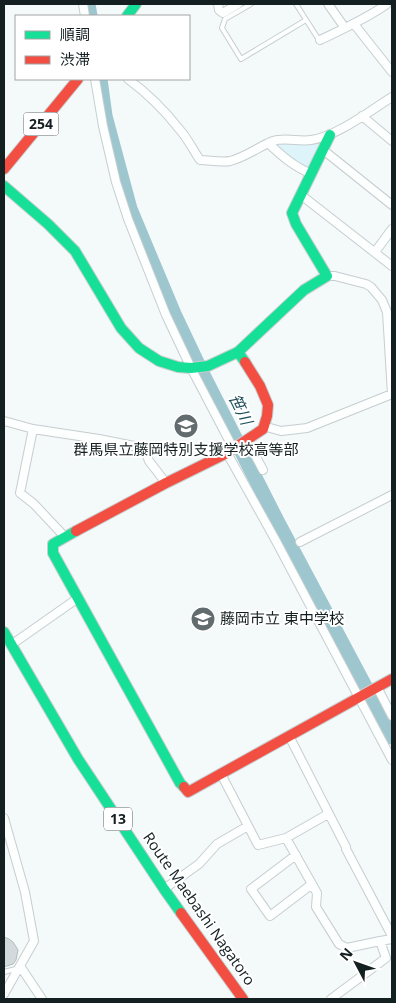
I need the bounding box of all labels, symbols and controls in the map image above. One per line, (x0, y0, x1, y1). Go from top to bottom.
legend (15, 15, 190, 80)
text: 順調 (60, 24, 90, 44)
text: 渋滞 (60, 49, 90, 69)
road number: 254 (23, 112, 58, 136)
water label: 笹川 (224, 390, 259, 430)
school or university icon: 群馬県立藤岡特別支援学校高等部 (173, 413, 199, 439)
place label: 群馬県立藤岡特別支援学校高等部 (73, 439, 299, 459)
school or university icon: 藤岡市立 東中学校 (190, 606, 216, 632)
place label: 藤岡市立 東中学校 (220, 608, 344, 628)
road number: 13 (104, 808, 132, 831)
street label: Route Maebashi Nagatoro (139, 828, 260, 989)
north arrow (331, 938, 381, 988)
text: N (335, 944, 357, 965)

